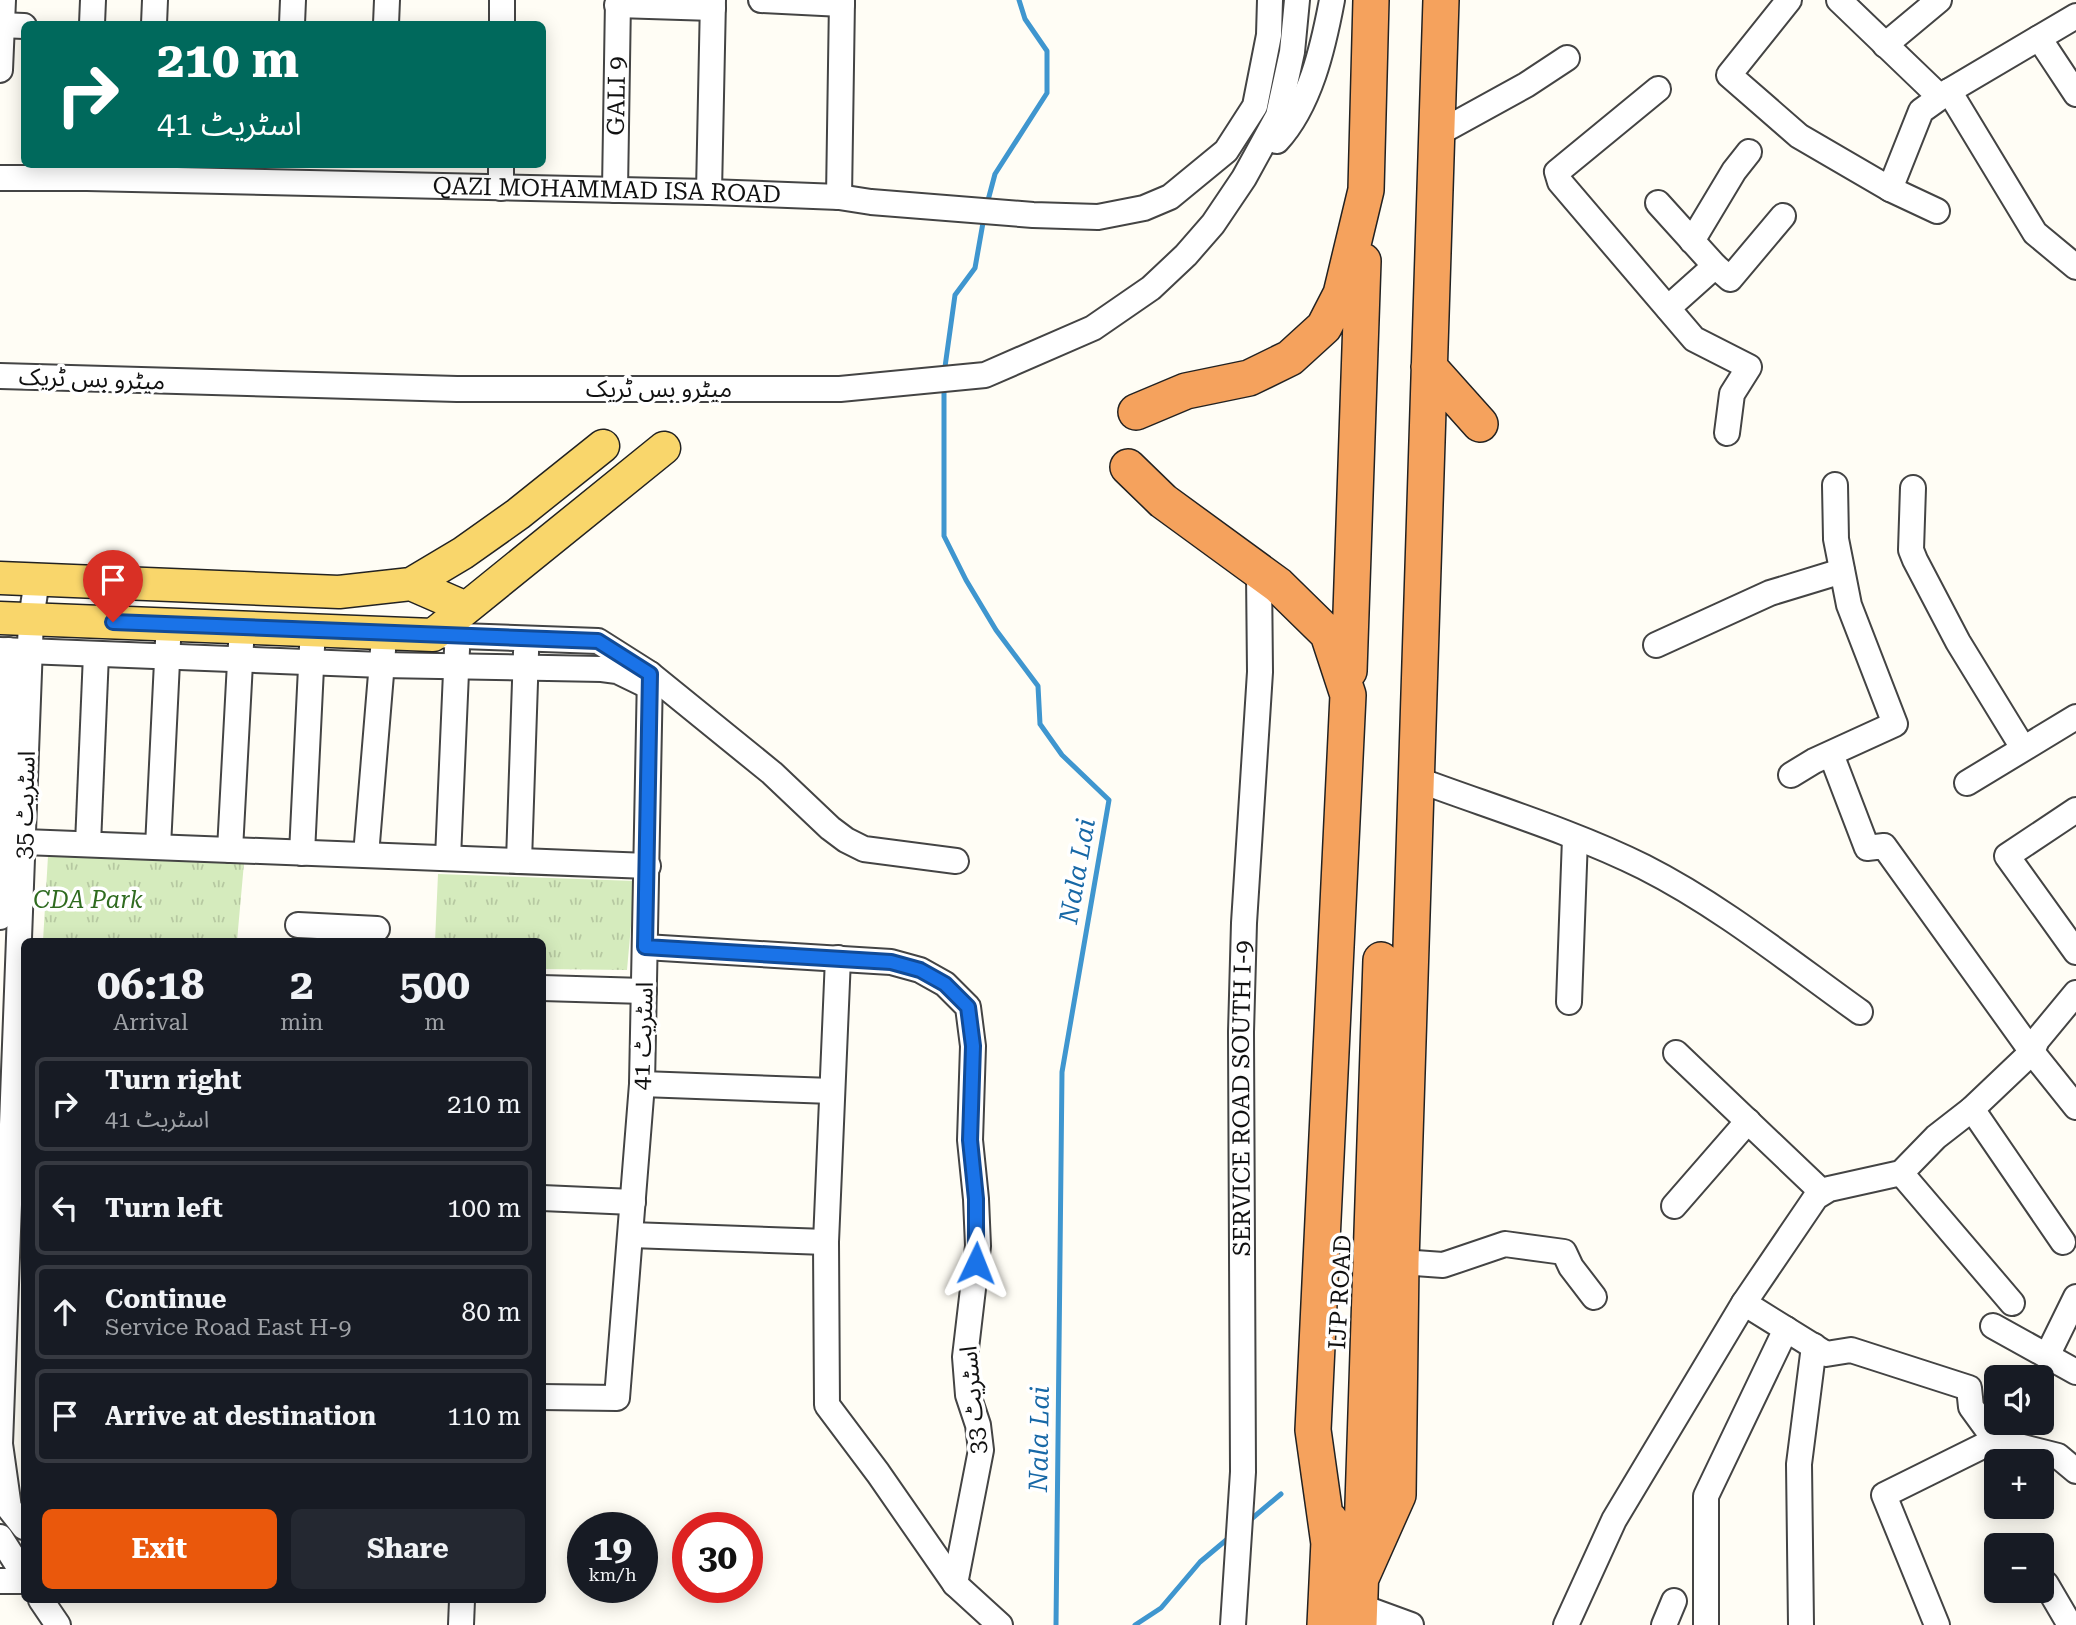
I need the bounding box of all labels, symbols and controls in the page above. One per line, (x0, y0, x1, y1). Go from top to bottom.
text: 210 m (157, 32, 299, 89)
icon: right (42, 49, 133, 140)
street label: GALI 9 (602, 56, 631, 136)
text: اسٹریٹ 41 (157, 105, 302, 143)
street label: QAZI MOHAMMAD ISA ROAD (432, 172, 781, 209)
street label: میٹرو بس ٹریک (18, 362, 166, 396)
street label: میٹرو بس ٹریک (586, 375, 732, 403)
pin (83, 550, 143, 622)
icon: arrive (94, 561, 132, 599)
street label: اسٹریٹ 35 (9, 750, 41, 860)
water label: Nala Lai (1053, 816, 1101, 927)
park label: CDA Park (33, 886, 143, 914)
street label: SERVICE ROAD SOUTH I-9 (1227, 940, 1258, 1256)
text: 06:18 (97, 960, 204, 1009)
text: 2 (290, 960, 314, 1009)
text: 500 (399, 960, 470, 1009)
street label: اسٹریٹ 41 (627, 981, 659, 1091)
text: Arrival (113, 1009, 188, 1036)
text: min (280, 1009, 323, 1036)
text: m (424, 1009, 445, 1036)
text: Turn right (105, 1065, 241, 1095)
icon: right (46, 1085, 84, 1123)
text: 210 m (447, 1089, 521, 1119)
text: اسٹریٹ 41 (105, 1106, 209, 1133)
icon: left (46, 1189, 84, 1227)
text: Turn left (105, 1193, 223, 1223)
text: 100 m (447, 1193, 521, 1223)
position arrow (939, 1226, 1013, 1300)
street label: IJP ROAD (1323, 1234, 1357, 1350)
text: Continue (105, 1284, 227, 1314)
icon: ahead (46, 1293, 84, 1331)
text: 80 m (462, 1297, 521, 1327)
text: Service Road East H-9 (105, 1314, 351, 1341)
street label: اسٹریٹ 33 (954, 1345, 992, 1455)
map controls (1984, 1365, 2054, 1603)
button: sound (1984, 1365, 2054, 1435)
water label: Nala Lai (1023, 1386, 1055, 1493)
icon: arrive (46, 1397, 84, 1435)
text: Arrive at destination (105, 1401, 376, 1431)
text: 110 m (447, 1401, 521, 1431)
button: + (1984, 1449, 2054, 1519)
button: Exit (42, 1509, 277, 1589)
button: Share (291, 1509, 525, 1589)
speed limit sign: 30 (672, 1512, 763, 1603)
text: 19 (593, 1528, 632, 1569)
button: − (1984, 1533, 2054, 1603)
text: km/h (588, 1564, 637, 1585)

